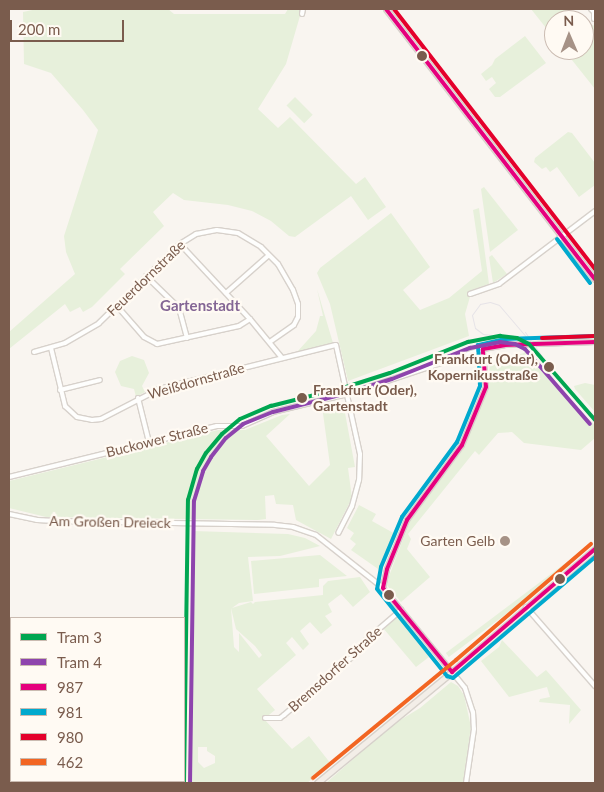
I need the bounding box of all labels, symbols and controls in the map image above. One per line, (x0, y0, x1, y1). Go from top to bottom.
scale bar (12, 10, 126, 42)
north arrow (544, 10, 594, 60)
text: N (563, 12, 574, 29)
text: 200 m (18, 20, 60, 38)
unlabelled marker (417, 51, 427, 61)
street label: Feuerdornstraße (103, 237, 189, 319)
district label: Gartenstadt (160, 297, 240, 315)
place label: Frankfurt (Oder), Kopernikusstraße (428, 351, 538, 384)
street label: Weißdornstraße (146, 359, 246, 403)
marker: Frankfurt (Oder), Kopernikusstraße (542, 360, 556, 374)
place label: Frankfurt (Oder), Gartenstadt (313, 382, 417, 414)
marker: Frankfurt (Oder), Gartenstadt (295, 391, 309, 405)
street label: Buckower Straße (104, 419, 210, 461)
street label: Am Großen Dreieck (49, 513, 171, 531)
place label: Garten Gelb (420, 533, 495, 549)
marker: Garten Gelb (499, 535, 511, 547)
unlabelled marker (555, 574, 565, 584)
unlabelled marker (384, 590, 394, 600)
legend (10, 617, 185, 782)
street label: Bremsdorfer Straße (285, 623, 385, 715)
text: Tram 3 (57, 628, 102, 646)
text: Tram 4 (57, 653, 102, 671)
text: 987 (57, 678, 83, 696)
text: 981 (57, 703, 83, 721)
text: 980 (57, 728, 83, 746)
text: 462 (57, 753, 83, 771)

